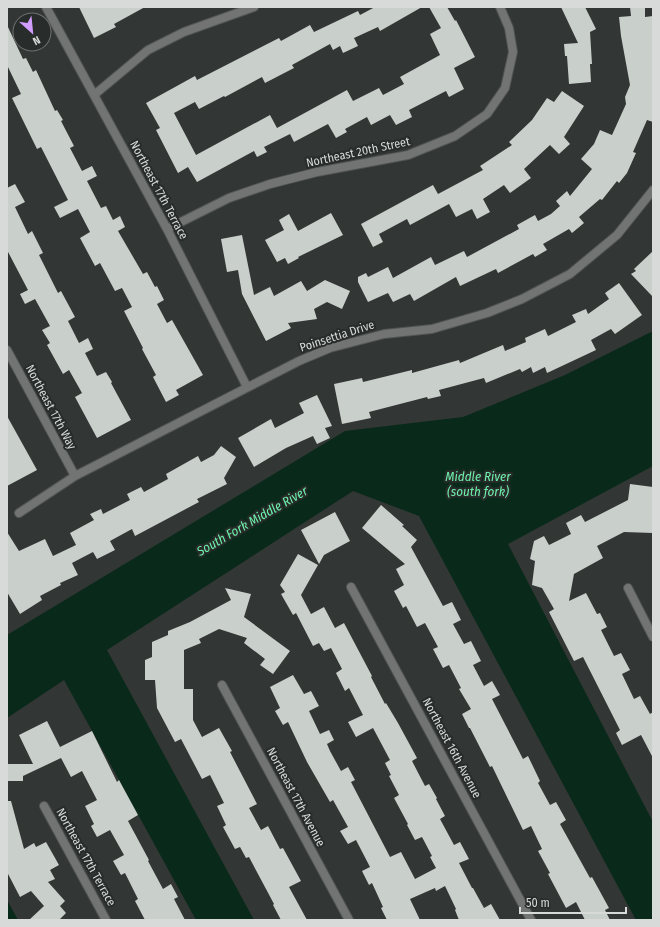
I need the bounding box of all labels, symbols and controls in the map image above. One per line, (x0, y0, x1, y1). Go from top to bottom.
north arrow (12, 12, 52, 52)
text: N (30, 33, 42, 48)
street label: Northeast 20th Street (305, 134, 411, 170)
street label: Northeast 17th Terrace (127, 138, 191, 242)
street label: Poinsettia Drive (298, 317, 376, 355)
street label: Northeast 17th Way (23, 362, 80, 452)
water label: Middle River (south fork) (445, 469, 511, 499)
water label: South Fork Middle River (193, 483, 310, 559)
street label: Northeast 16th Avenue (420, 696, 484, 800)
street label: Northeast 17th Avenue (264, 745, 328, 849)
street label: Northeast 17th Terrace (53, 806, 119, 908)
scale bar (520, 889, 626, 915)
text: 50 m (526, 896, 550, 910)

